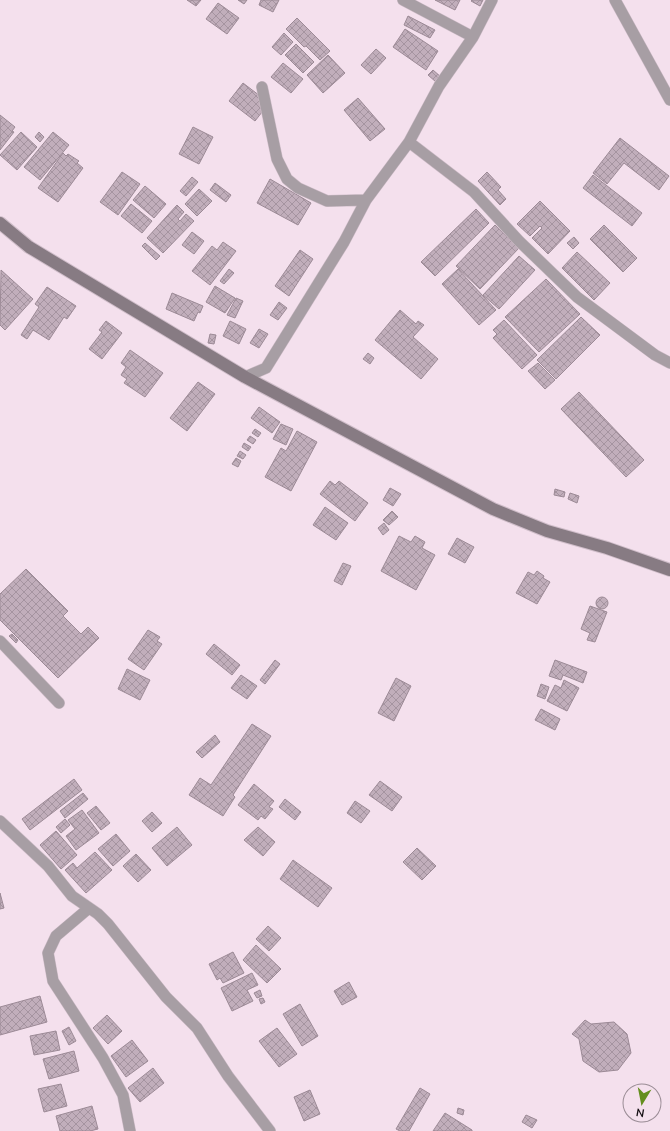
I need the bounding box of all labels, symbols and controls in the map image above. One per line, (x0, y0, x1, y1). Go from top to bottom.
north arrow (622, 1083, 662, 1123)
text: N (635, 1105, 646, 1120)

